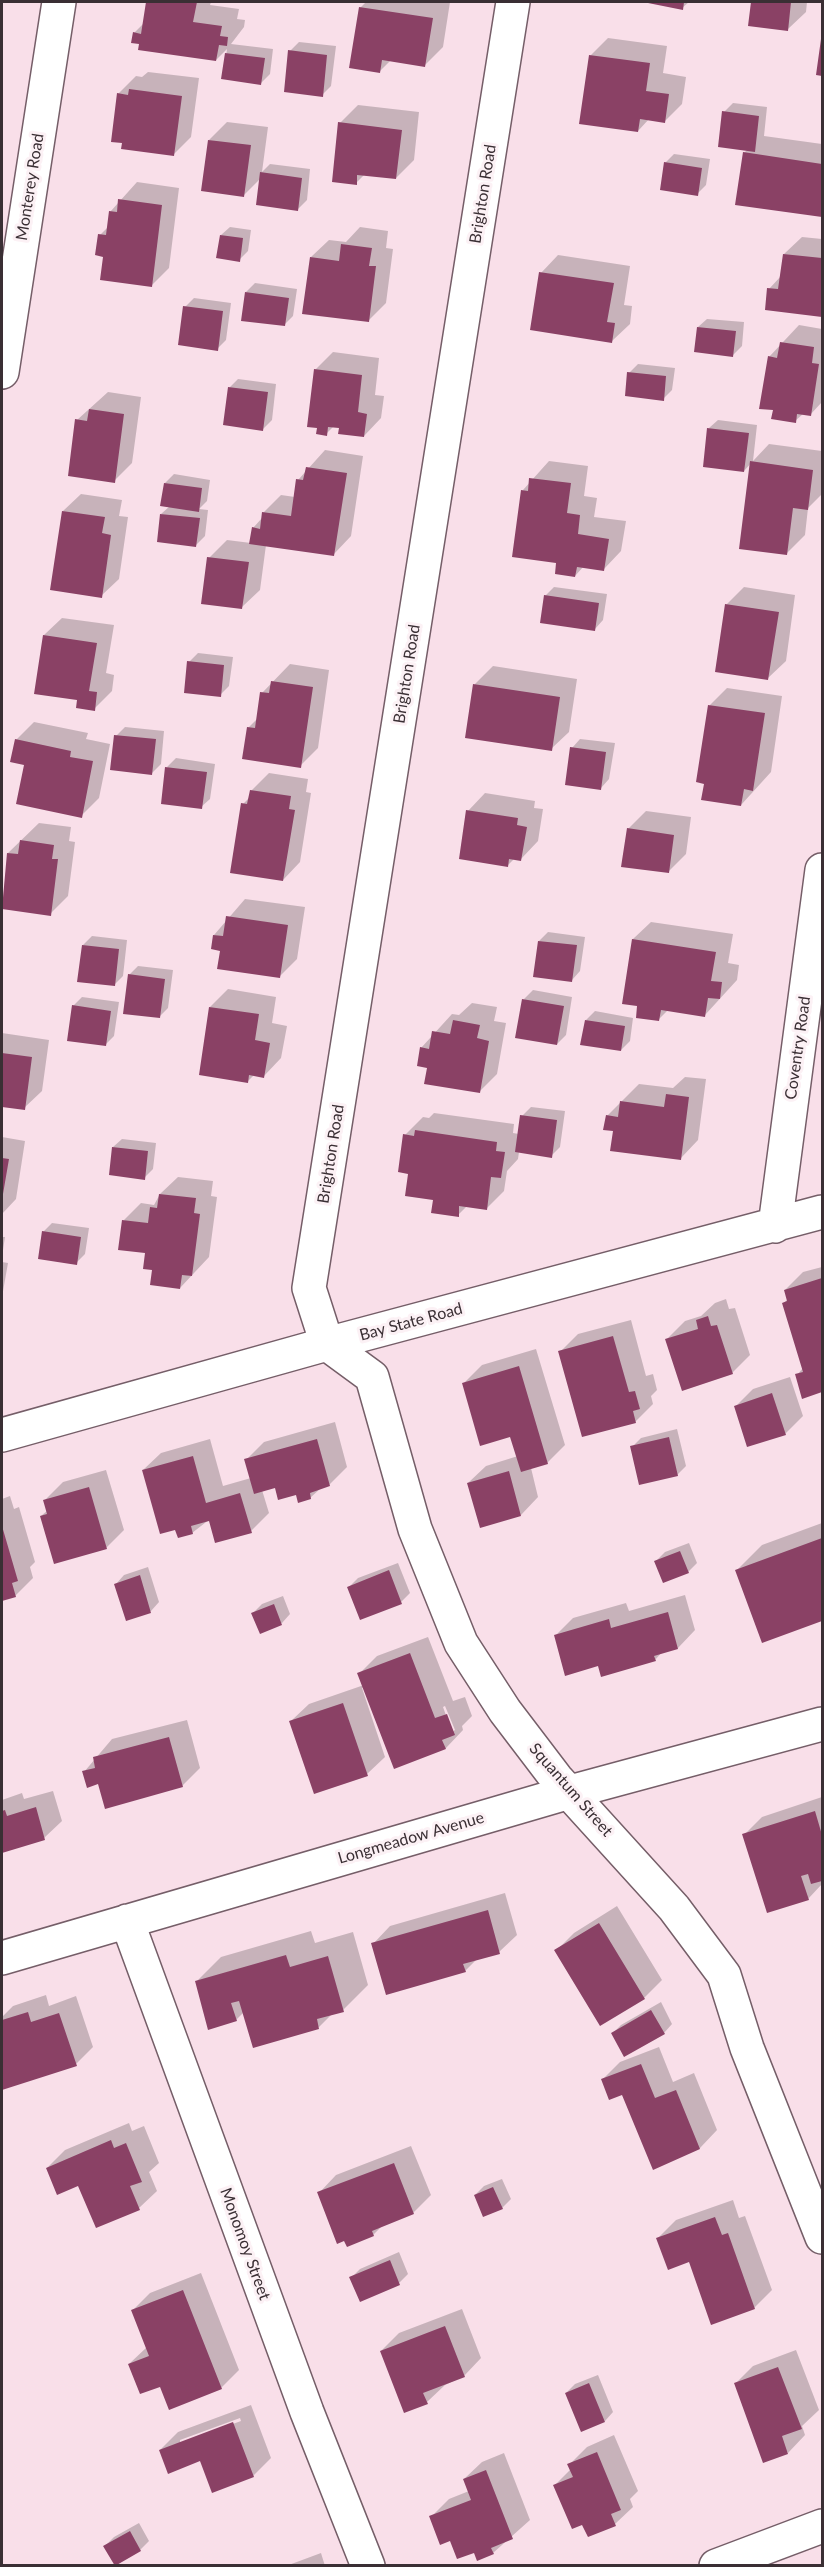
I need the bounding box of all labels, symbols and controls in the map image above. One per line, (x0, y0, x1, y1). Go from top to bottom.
street label: Monterey Road (12, 132, 48, 242)
street label: Brighton Road (466, 143, 500, 245)
street label: Brighton Road (390, 623, 424, 725)
street label: Coventry Road (781, 995, 815, 1101)
street label: Brighton Road (314, 1103, 348, 1205)
street label: Bay State Road (357, 1299, 465, 1345)
street label: Squantum Street (525, 1739, 617, 1841)
street label: Longmeadow Avenue (336, 1808, 486, 1868)
street label: Monomoy Street (216, 2185, 274, 2303)

